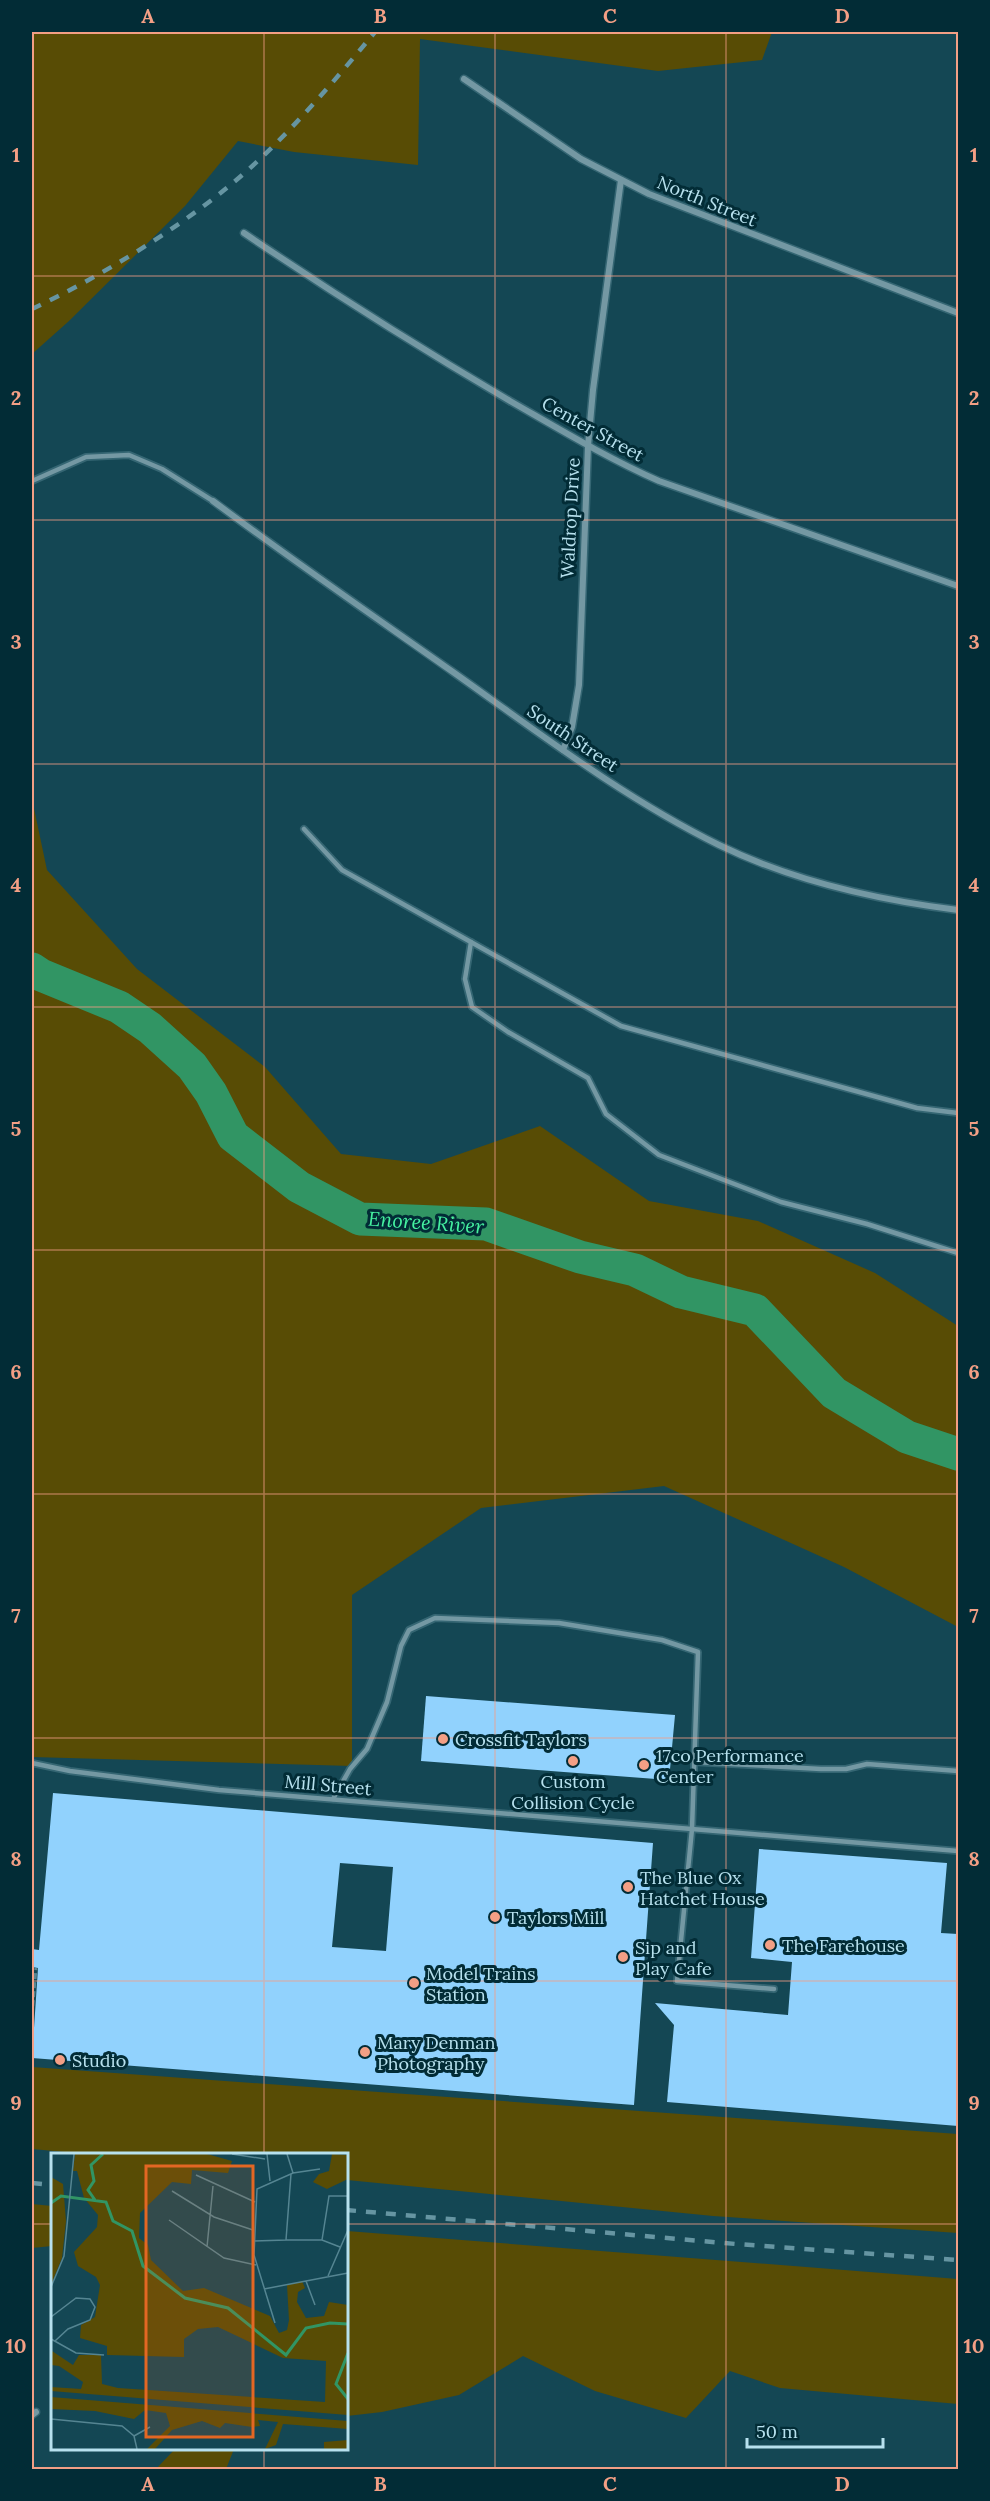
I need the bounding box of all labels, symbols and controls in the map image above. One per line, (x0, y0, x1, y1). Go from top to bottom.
text: A (141, 3, 155, 28)
text: B (373, 3, 387, 28)
text: C (603, 3, 617, 28)
text: D (834, 3, 850, 28)
text: 1 (12, 142, 20, 167)
text: 1 (970, 142, 978, 167)
street label: North Street (654, 171, 760, 231)
text: 2 (11, 385, 21, 410)
text: 2 (969, 385, 979, 410)
street label: Center Street (538, 391, 648, 467)
street label: Waldrop Drive (555, 457, 585, 579)
text: 3 (10, 629, 22, 654)
text: 3 (968, 629, 980, 654)
street label: South Street (523, 699, 623, 777)
text: 4 (11, 872, 22, 897)
text: 4 (969, 872, 980, 897)
text: 5 (11, 1116, 22, 1141)
text: 5 (969, 1116, 980, 1141)
water label: Enoree River (367, 1205, 486, 1239)
text: 6 (10, 1359, 22, 1384)
text: 6 (968, 1359, 980, 1384)
text: 7 (11, 1603, 21, 1628)
text: 7 (969, 1603, 979, 1628)
place label: Crossfit Taylors (455, 1728, 587, 1751)
marker: Crossfit Taylors (436, 1732, 450, 1746)
place label: 17co Performance Center (656, 1744, 804, 1788)
marker: Custom Collision Cycle (566, 1754, 580, 1768)
marker: 17co Performance Center (637, 1758, 651, 1772)
street label: Mill Street (284, 1770, 372, 1800)
place label: Custom Collision Cycle (511, 1770, 635, 1814)
text: 8 (10, 1846, 22, 1871)
text: 8 (968, 1846, 980, 1871)
place label: The Blue Ox Hatchet House (640, 1866, 765, 1910)
marker: The Blue Ox Hatchet House (621, 1880, 635, 1894)
place label: Taylors Mill (507, 1906, 604, 1929)
marker: Taylors Mill (488, 1910, 502, 1924)
place label: The Farehouse (782, 1934, 905, 1957)
place label: Sip and Play Cafe (635, 1936, 712, 1980)
marker: The Farehouse (763, 1938, 777, 1952)
marker: Sip and Play Cafe (616, 1950, 630, 1964)
place label: Model Trains Station (426, 1962, 536, 2006)
marker: Model Trains Station (407, 1976, 421, 1990)
place label: Mary Denman Photography (377, 2031, 496, 2075)
marker: Mary Denman Photography (358, 2045, 372, 2059)
place label: Studio (72, 2049, 126, 2072)
marker: Studio (53, 2053, 67, 2067)
text: 9 (10, 2090, 22, 2115)
text: 9 (968, 2090, 980, 2115)
inset map (51, 2153, 348, 2450)
text: 10 (6, 2333, 26, 2358)
text: 10 (964, 2333, 984, 2358)
scale bar (747, 2411, 884, 2449)
text: 50 m (756, 2420, 798, 2443)
text: A (141, 2471, 155, 2496)
text: B (373, 2471, 387, 2496)
text: C (603, 2471, 617, 2496)
text: D (834, 2471, 850, 2496)

